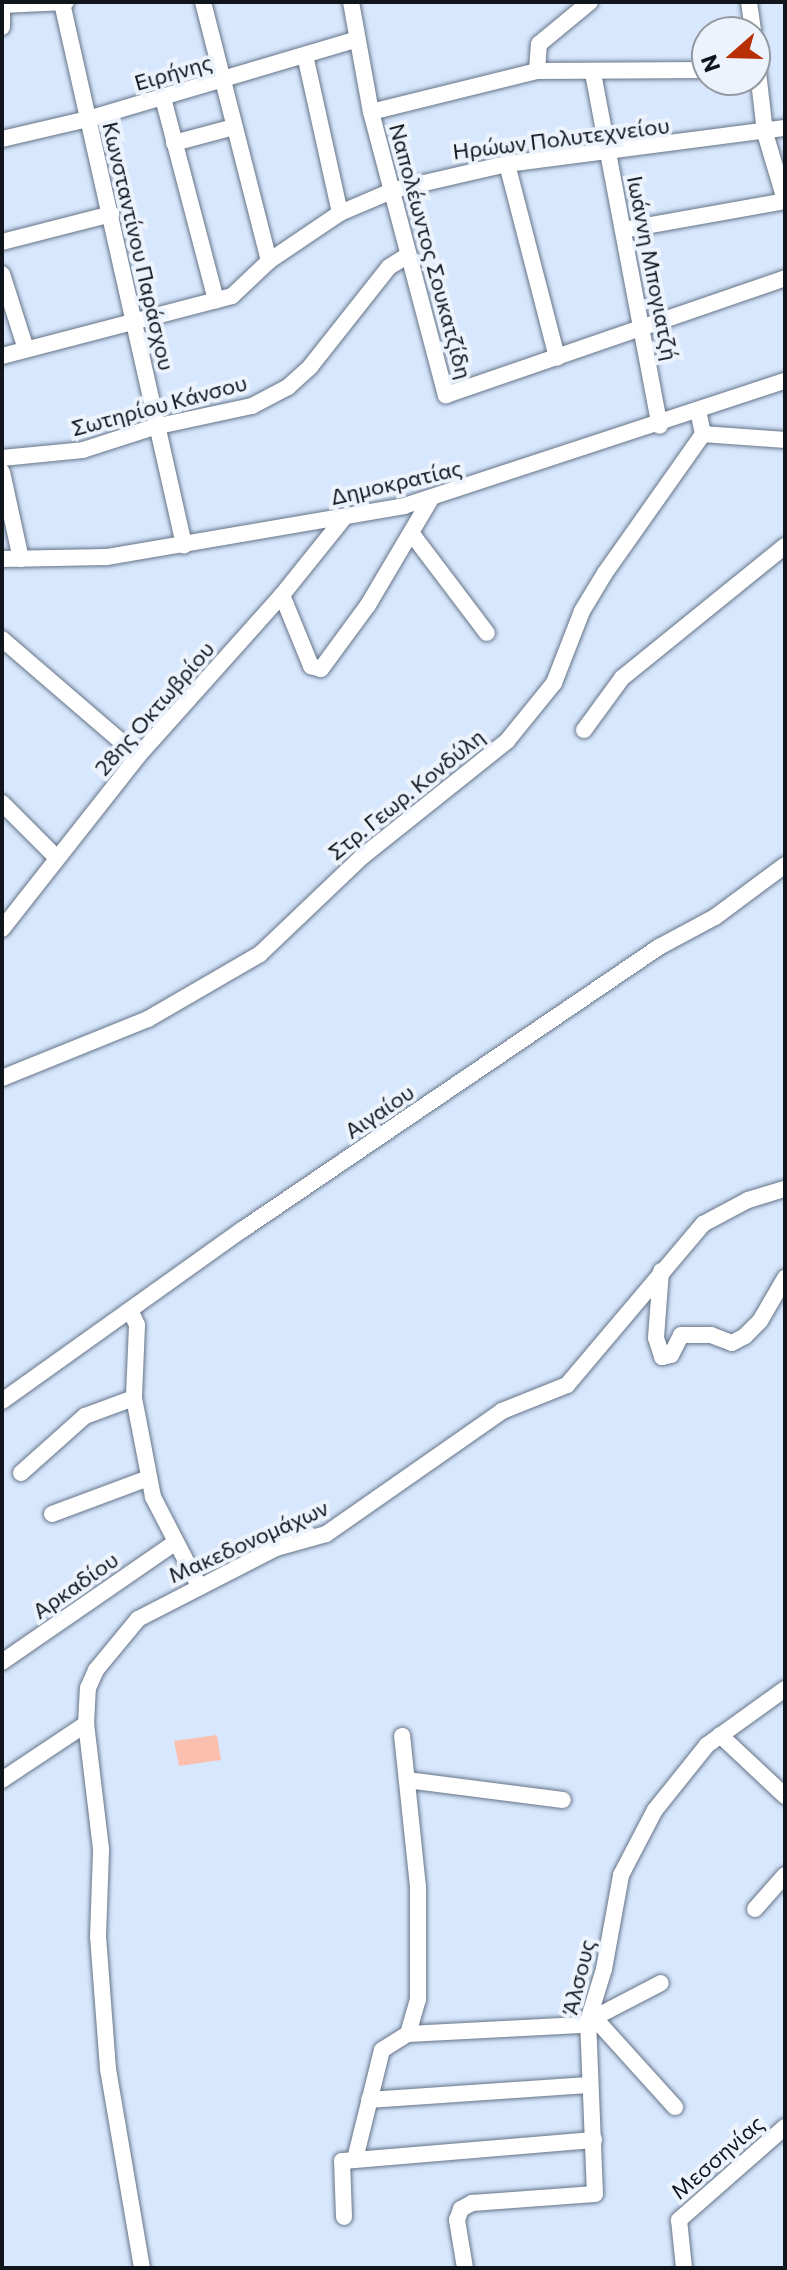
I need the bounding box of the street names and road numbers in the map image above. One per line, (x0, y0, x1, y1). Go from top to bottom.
street label: Ειρήνης (131, 48, 215, 96)
street label: Ηρώων Πολυτεχνείου (451, 112, 671, 164)
street label: Κωνσταντίνου Παράσχου (98, 119, 180, 373)
street label: Ναπολέωντος Σουκατζίδη (384, 120, 478, 382)
street label: Ιωάννη Μπογιατζή (622, 173, 684, 363)
street label: Σωτηρίου Κάνσου (68, 369, 250, 441)
street label: Δημοκρατίας (328, 454, 464, 510)
street label: 28ης Οκτωβρίου (89, 636, 219, 780)
street label: Στρ. Γεωρ. Κονδύλη (323, 723, 489, 865)
street label: Αιγαίου (339, 1078, 419, 1144)
street label: Μακεδονομάχων (164, 1494, 332, 1588)
street label: Αρκαδίου (27, 1546, 123, 1624)
street label: Άλσους (556, 1937, 600, 2017)
street label: Μεσσηνίας (665, 2110, 769, 2204)

